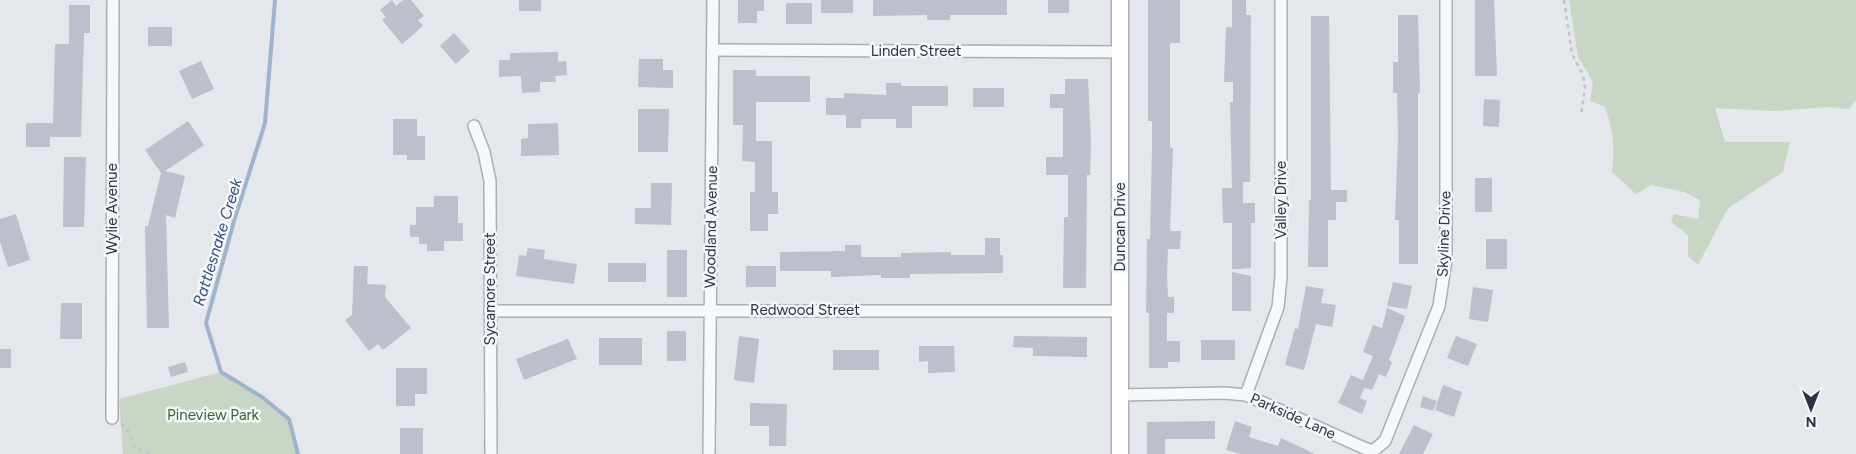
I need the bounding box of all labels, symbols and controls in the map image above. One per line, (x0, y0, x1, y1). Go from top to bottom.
street label: Linden Street (871, 42, 962, 60)
street label: Valley Drive (1272, 161, 1290, 239)
street label: Wylie Avenue (103, 163, 121, 255)
street label: Woodland Avenue (701, 166, 721, 288)
water label: Rattlesnake Creek (189, 175, 246, 308)
street label: Duncan Drive (1111, 182, 1129, 272)
street label: Skyline Drive (1434, 191, 1454, 277)
street label: Sycamore Street (481, 232, 499, 346)
street label: Redwood Street (750, 301, 860, 319)
north arrow (1786, 384, 1836, 434)
street label: Parkside Lane (1247, 389, 1339, 443)
park label: Pineview Park (167, 406, 260, 424)
text: N (1806, 413, 1816, 430)

